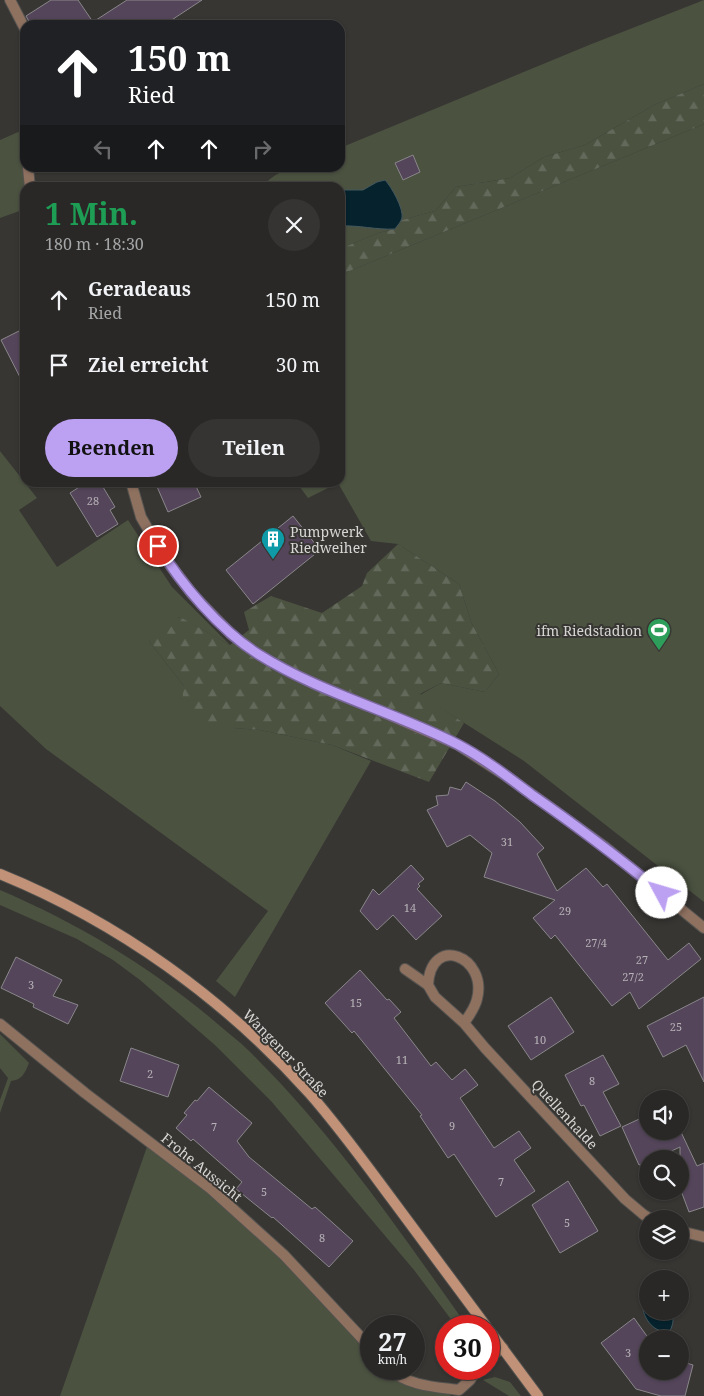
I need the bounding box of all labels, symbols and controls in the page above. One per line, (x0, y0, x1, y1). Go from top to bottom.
text: 150 m (128, 34, 231, 81)
icon: ahead (45, 40, 110, 105)
text: Ried (128, 79, 175, 109)
icon: left (89, 135, 117, 163)
icon: ahead (142, 135, 170, 163)
icon: ahead (195, 135, 223, 163)
icon: right (248, 135, 276, 163)
text: 1 Min. (45, 193, 138, 234)
button: close (268, 199, 320, 251)
text: 180 m · 18:30 (45, 233, 144, 255)
text: Geradeaus (88, 276, 191, 302)
icon: ahead (45, 286, 73, 314)
text: 150 m (265, 287, 320, 313)
text: Ried (88, 302, 122, 324)
icon: arrive (45, 351, 73, 379)
text: Ziel erreicht (88, 352, 209, 378)
text: 30 m (276, 352, 320, 378)
button: Beenden (45, 419, 178, 477)
button: Teilen (188, 419, 320, 477)
house number: 28 (87, 493, 99, 508)
place label: Pumpwerk Riedweiher (290, 522, 367, 557)
pin (137, 525, 179, 567)
building icon: Pumpwerk Riedweiher (260, 526, 286, 560)
icon: arrive (144, 532, 172, 560)
sports icon: ifm Riedstadion (646, 617, 672, 651)
place label: ifm Riedstadion (536, 621, 642, 640)
house number: 31 (501, 834, 513, 849)
position arrow (635, 866, 687, 918)
house number: 14 (404, 900, 416, 915)
house number: 29 (559, 903, 571, 918)
house number: 27/4 (585, 935, 607, 950)
house number: 27 (636, 952, 648, 967)
house number: 27/2 (622, 969, 644, 984)
house number: 3 (28, 977, 34, 992)
house number: 15 (350, 995, 362, 1010)
street label: Wangener Straße (239, 1005, 333, 1101)
house number: 25 (670, 1019, 682, 1034)
house number: 10 (534, 1032, 546, 1047)
house number: 11 (396, 1052, 408, 1067)
house number: 2 (147, 1066, 153, 1081)
house number: 8 (589, 1073, 595, 1088)
street label: Quellenhalde (528, 1075, 602, 1153)
map controls (639, 1090, 689, 1380)
button: sound (639, 1090, 689, 1140)
house number: 9 (449, 1118, 455, 1133)
house number: 7 (211, 1119, 217, 1134)
street label: Frohe Aussicht (157, 1128, 247, 1206)
button: search (639, 1150, 689, 1200)
house number: 7 (498, 1174, 504, 1189)
house number: 5 (261, 1184, 267, 1199)
button: layers (639, 1210, 689, 1260)
house number: 5 (564, 1215, 570, 1230)
house number: 8 (319, 1230, 325, 1245)
button: + (639, 1270, 689, 1320)
speed limit sign: 30 (435, 1315, 500, 1380)
text: 27 (378, 1324, 407, 1358)
button: − (639, 1330, 689, 1380)
house number: 3 (625, 1345, 631, 1360)
text: km/h (378, 1351, 407, 1368)

